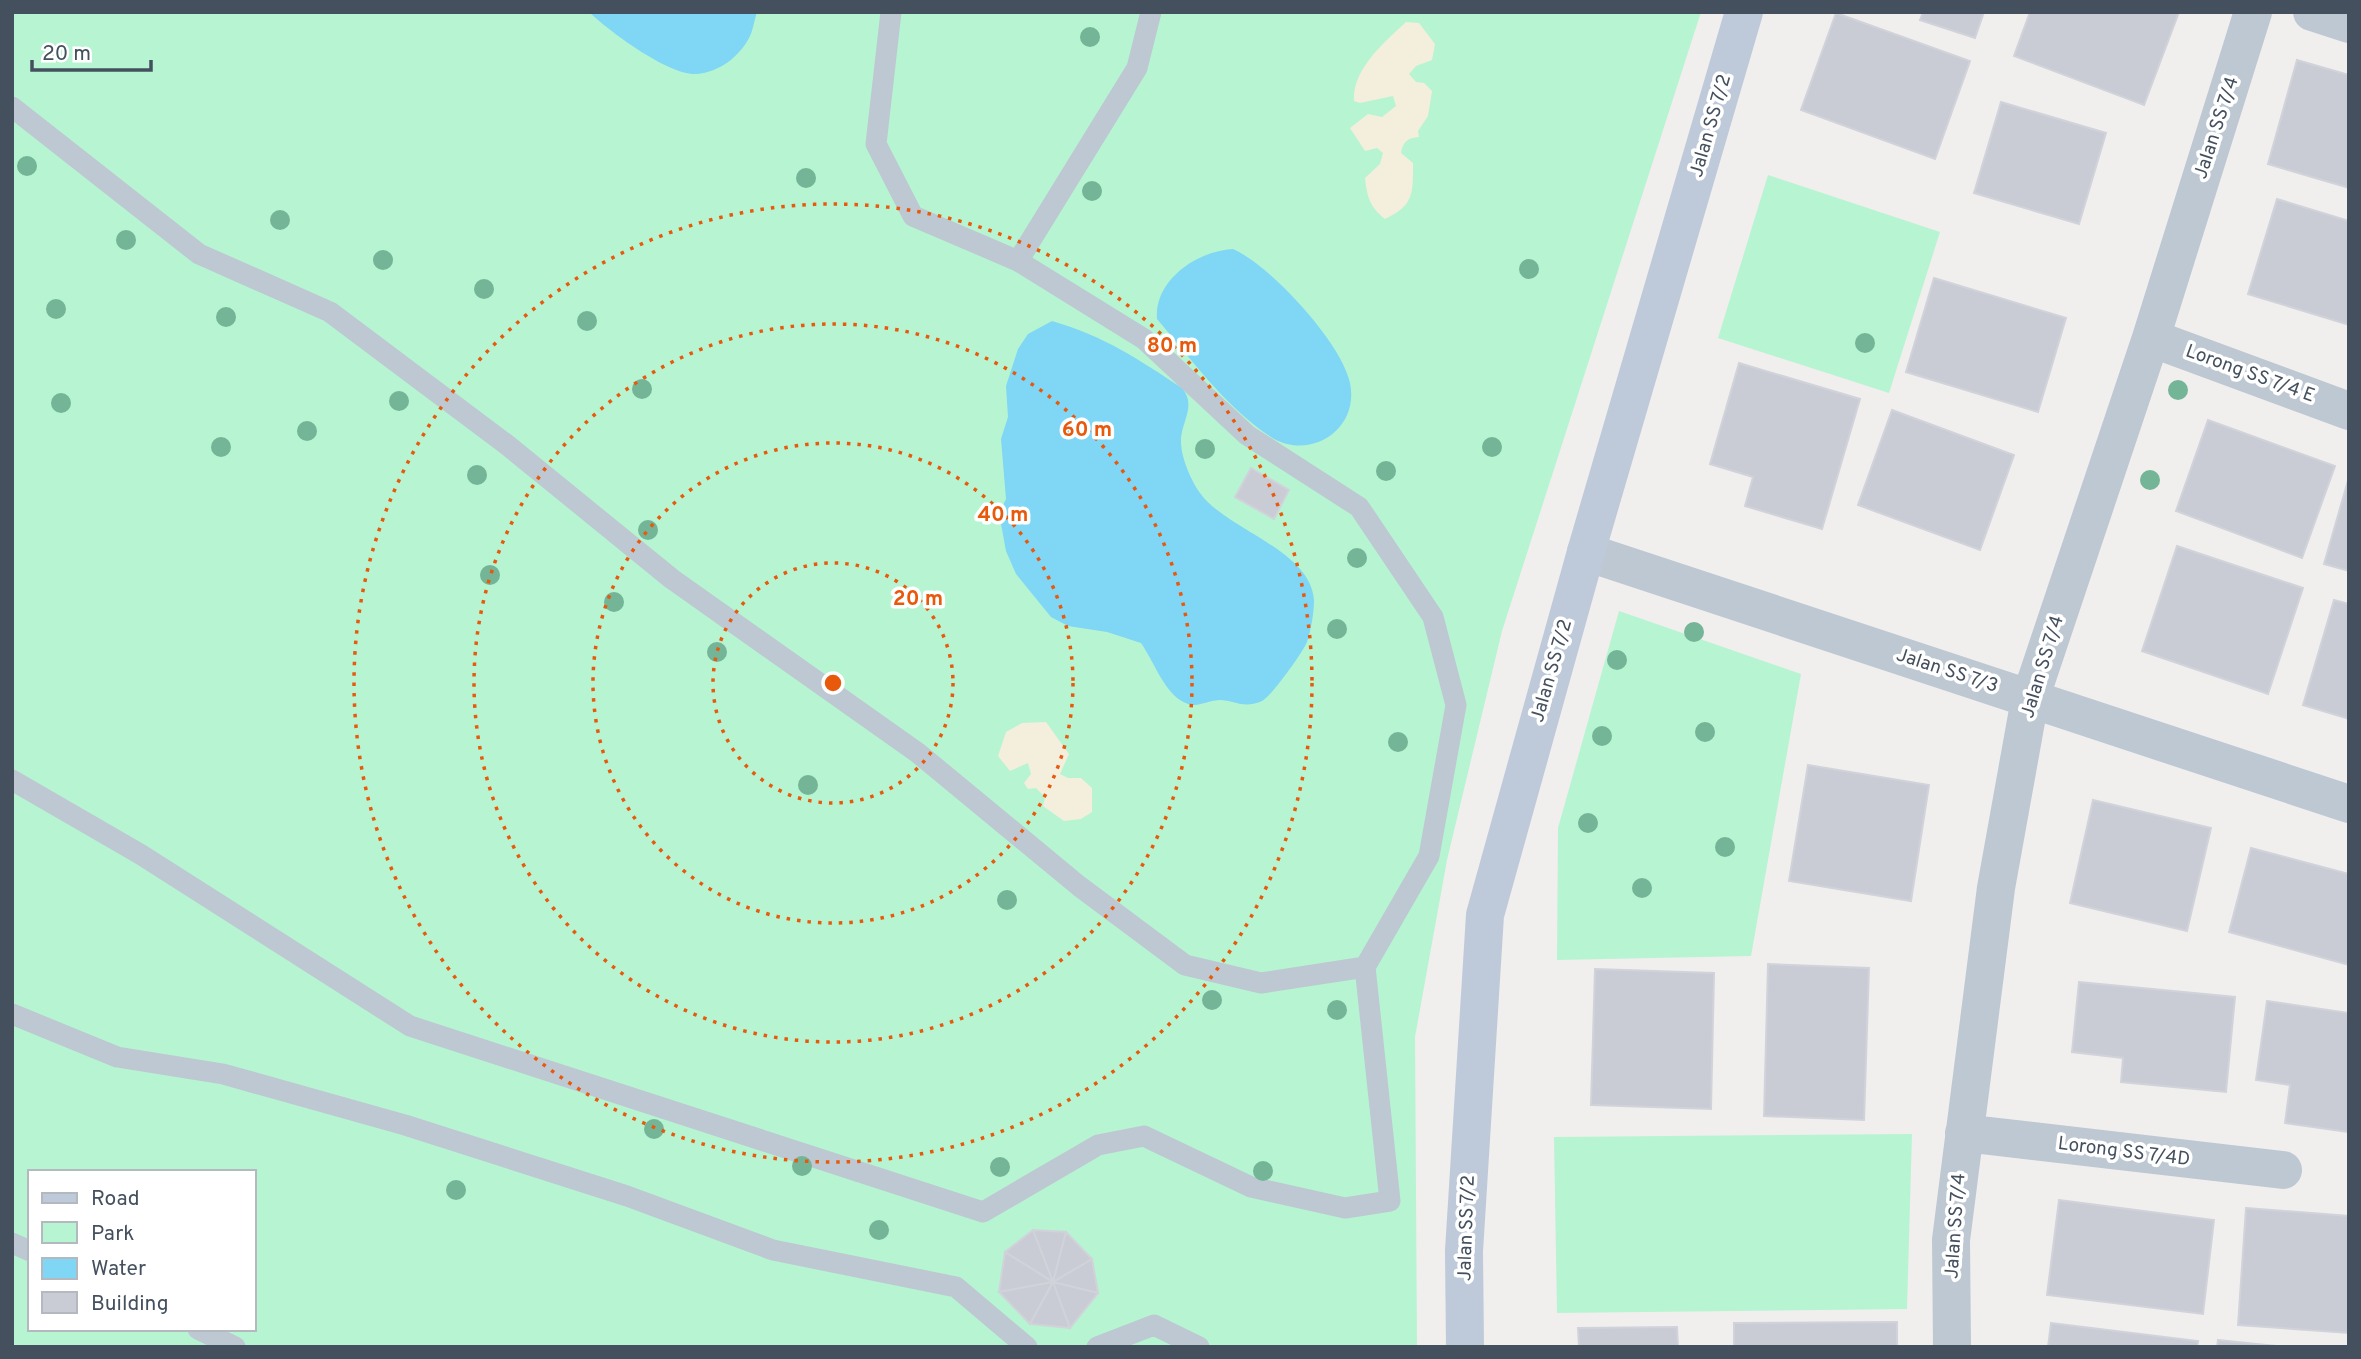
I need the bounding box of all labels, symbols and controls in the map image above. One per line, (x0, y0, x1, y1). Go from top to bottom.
scale bar (32, 28, 150, 72)
text: 20 m (42, 41, 91, 68)
street label: Jalan SS 7/2 (1685, 72, 1737, 180)
street label: Jalan SS 7/4 (2189, 74, 2245, 182)
text: 80 m (1147, 333, 1197, 360)
street label: Lorong SS 7/4 E (2182, 339, 2318, 409)
text: 60 m (1062, 417, 1112, 444)
text: 40 m (978, 502, 1028, 529)
text: 20 m (893, 586, 943, 613)
street label: Jalan SS 7/4 (2016, 613, 2070, 721)
street label: Jalan SS 7/2 (1526, 617, 1578, 725)
street label: Jalan SS 7/3 (1893, 643, 2001, 699)
centre of rings (821, 671, 845, 695)
street label: Lorong SS 7/4D (2057, 1132, 2191, 1172)
legend (28, 1170, 256, 1331)
street label: Jalan SS 7/4 (1940, 1172, 1972, 1280)
street label: Jalan SS 7/2 (1453, 1175, 1481, 1281)
text: Road (91, 1186, 140, 1213)
text: Park (91, 1221, 134, 1248)
text: Water (91, 1256, 146, 1283)
text: Building (91, 1291, 169, 1318)

